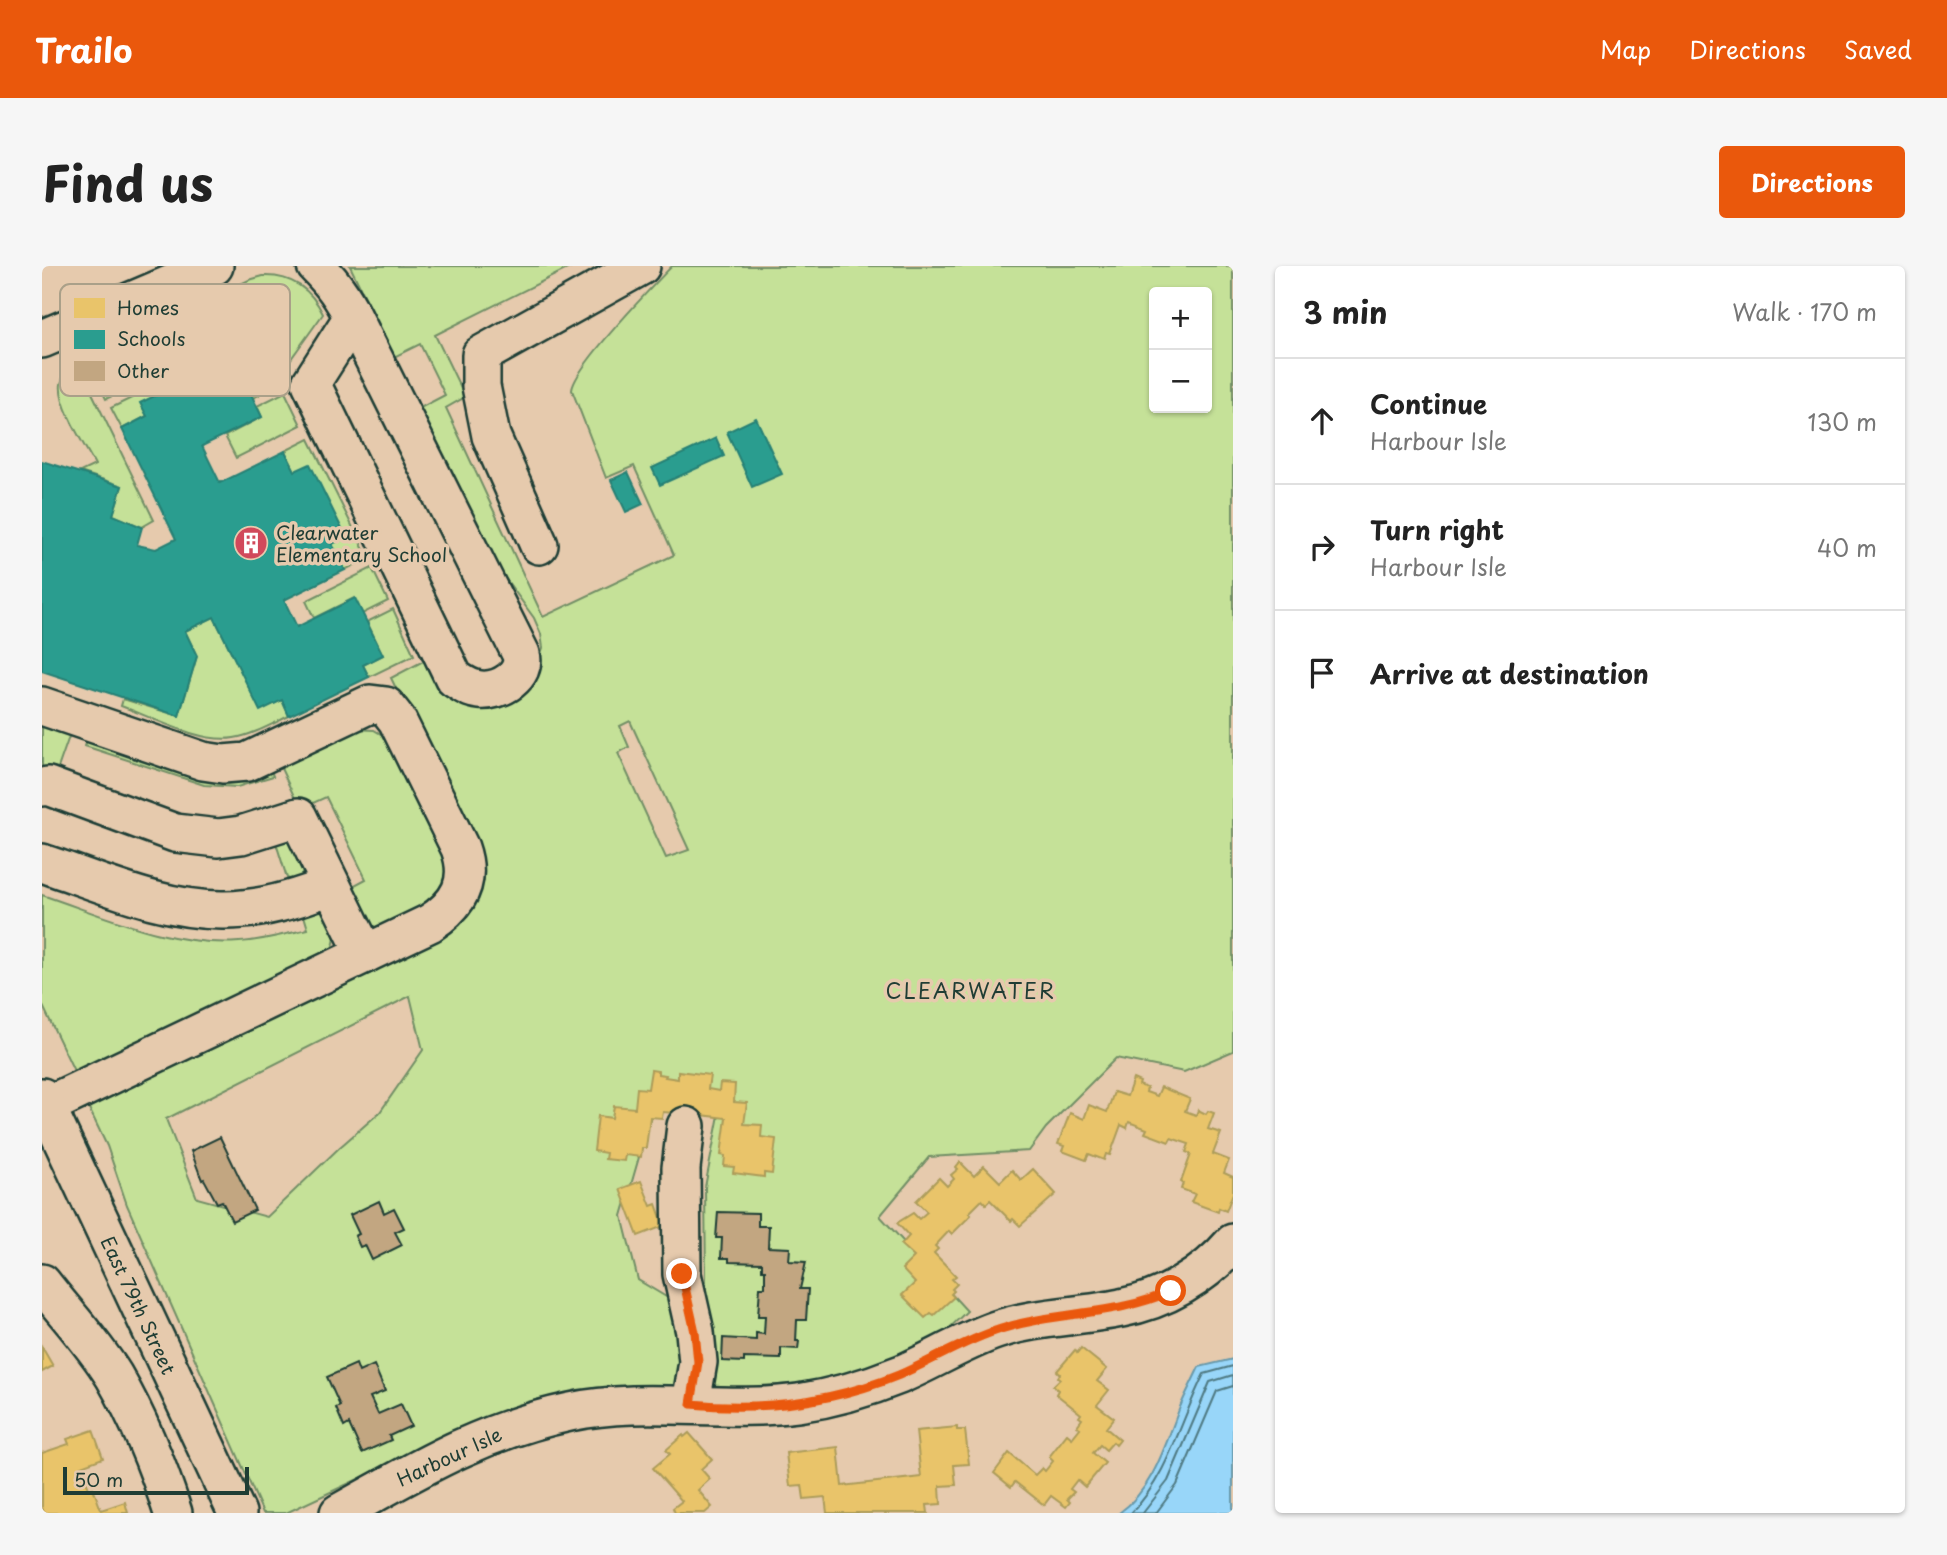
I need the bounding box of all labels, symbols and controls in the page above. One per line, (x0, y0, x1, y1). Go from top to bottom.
text: Trailo (35, 24, 132, 74)
text: Map (1600, 31, 1651, 67)
text: Directions (1689, 31, 1806, 67)
text: Saved (1844, 31, 1912, 67)
text: Find us (42, 145, 213, 219)
button: Directions (1719, 146, 1905, 218)
legend (60, 284, 290, 396)
map controls (1149, 287, 1212, 413)
button: + (1149, 287, 1212, 350)
text: 3 min (1303, 289, 1388, 334)
text: Homes (117, 293, 179, 321)
text: Walk · 170 m (1732, 294, 1877, 329)
text: Schools (117, 324, 185, 352)
button: − (1149, 350, 1212, 413)
text: Other (117, 356, 169, 384)
text: Continue (1370, 384, 1487, 423)
icon: ahead (1303, 402, 1341, 440)
text: 130 m (1807, 404, 1877, 439)
text: Harbour Isle (1370, 423, 1507, 458)
text: Turn right (1370, 510, 1504, 549)
place label: Clearwater Elementary School (276, 518, 447, 568)
building icon: Clearwater Elementary School (232, 524, 270, 562)
icon: right (1303, 528, 1341, 566)
text: 40 m (1817, 530, 1877, 565)
text: Harbour Isle (1370, 549, 1507, 584)
icon: arrive (1303, 654, 1341, 692)
text: Arrive at destination (1370, 654, 1649, 693)
district label: CLEARWATER (886, 974, 1056, 1006)
street label: East 79th Street (95, 1231, 183, 1379)
route end (666, 1258, 697, 1289)
route start (1155, 1275, 1186, 1306)
street label: Harbour Isle (392, 1419, 506, 1493)
scale bar (63, 1464, 248, 1496)
text: 50 m (74, 1465, 123, 1493)

